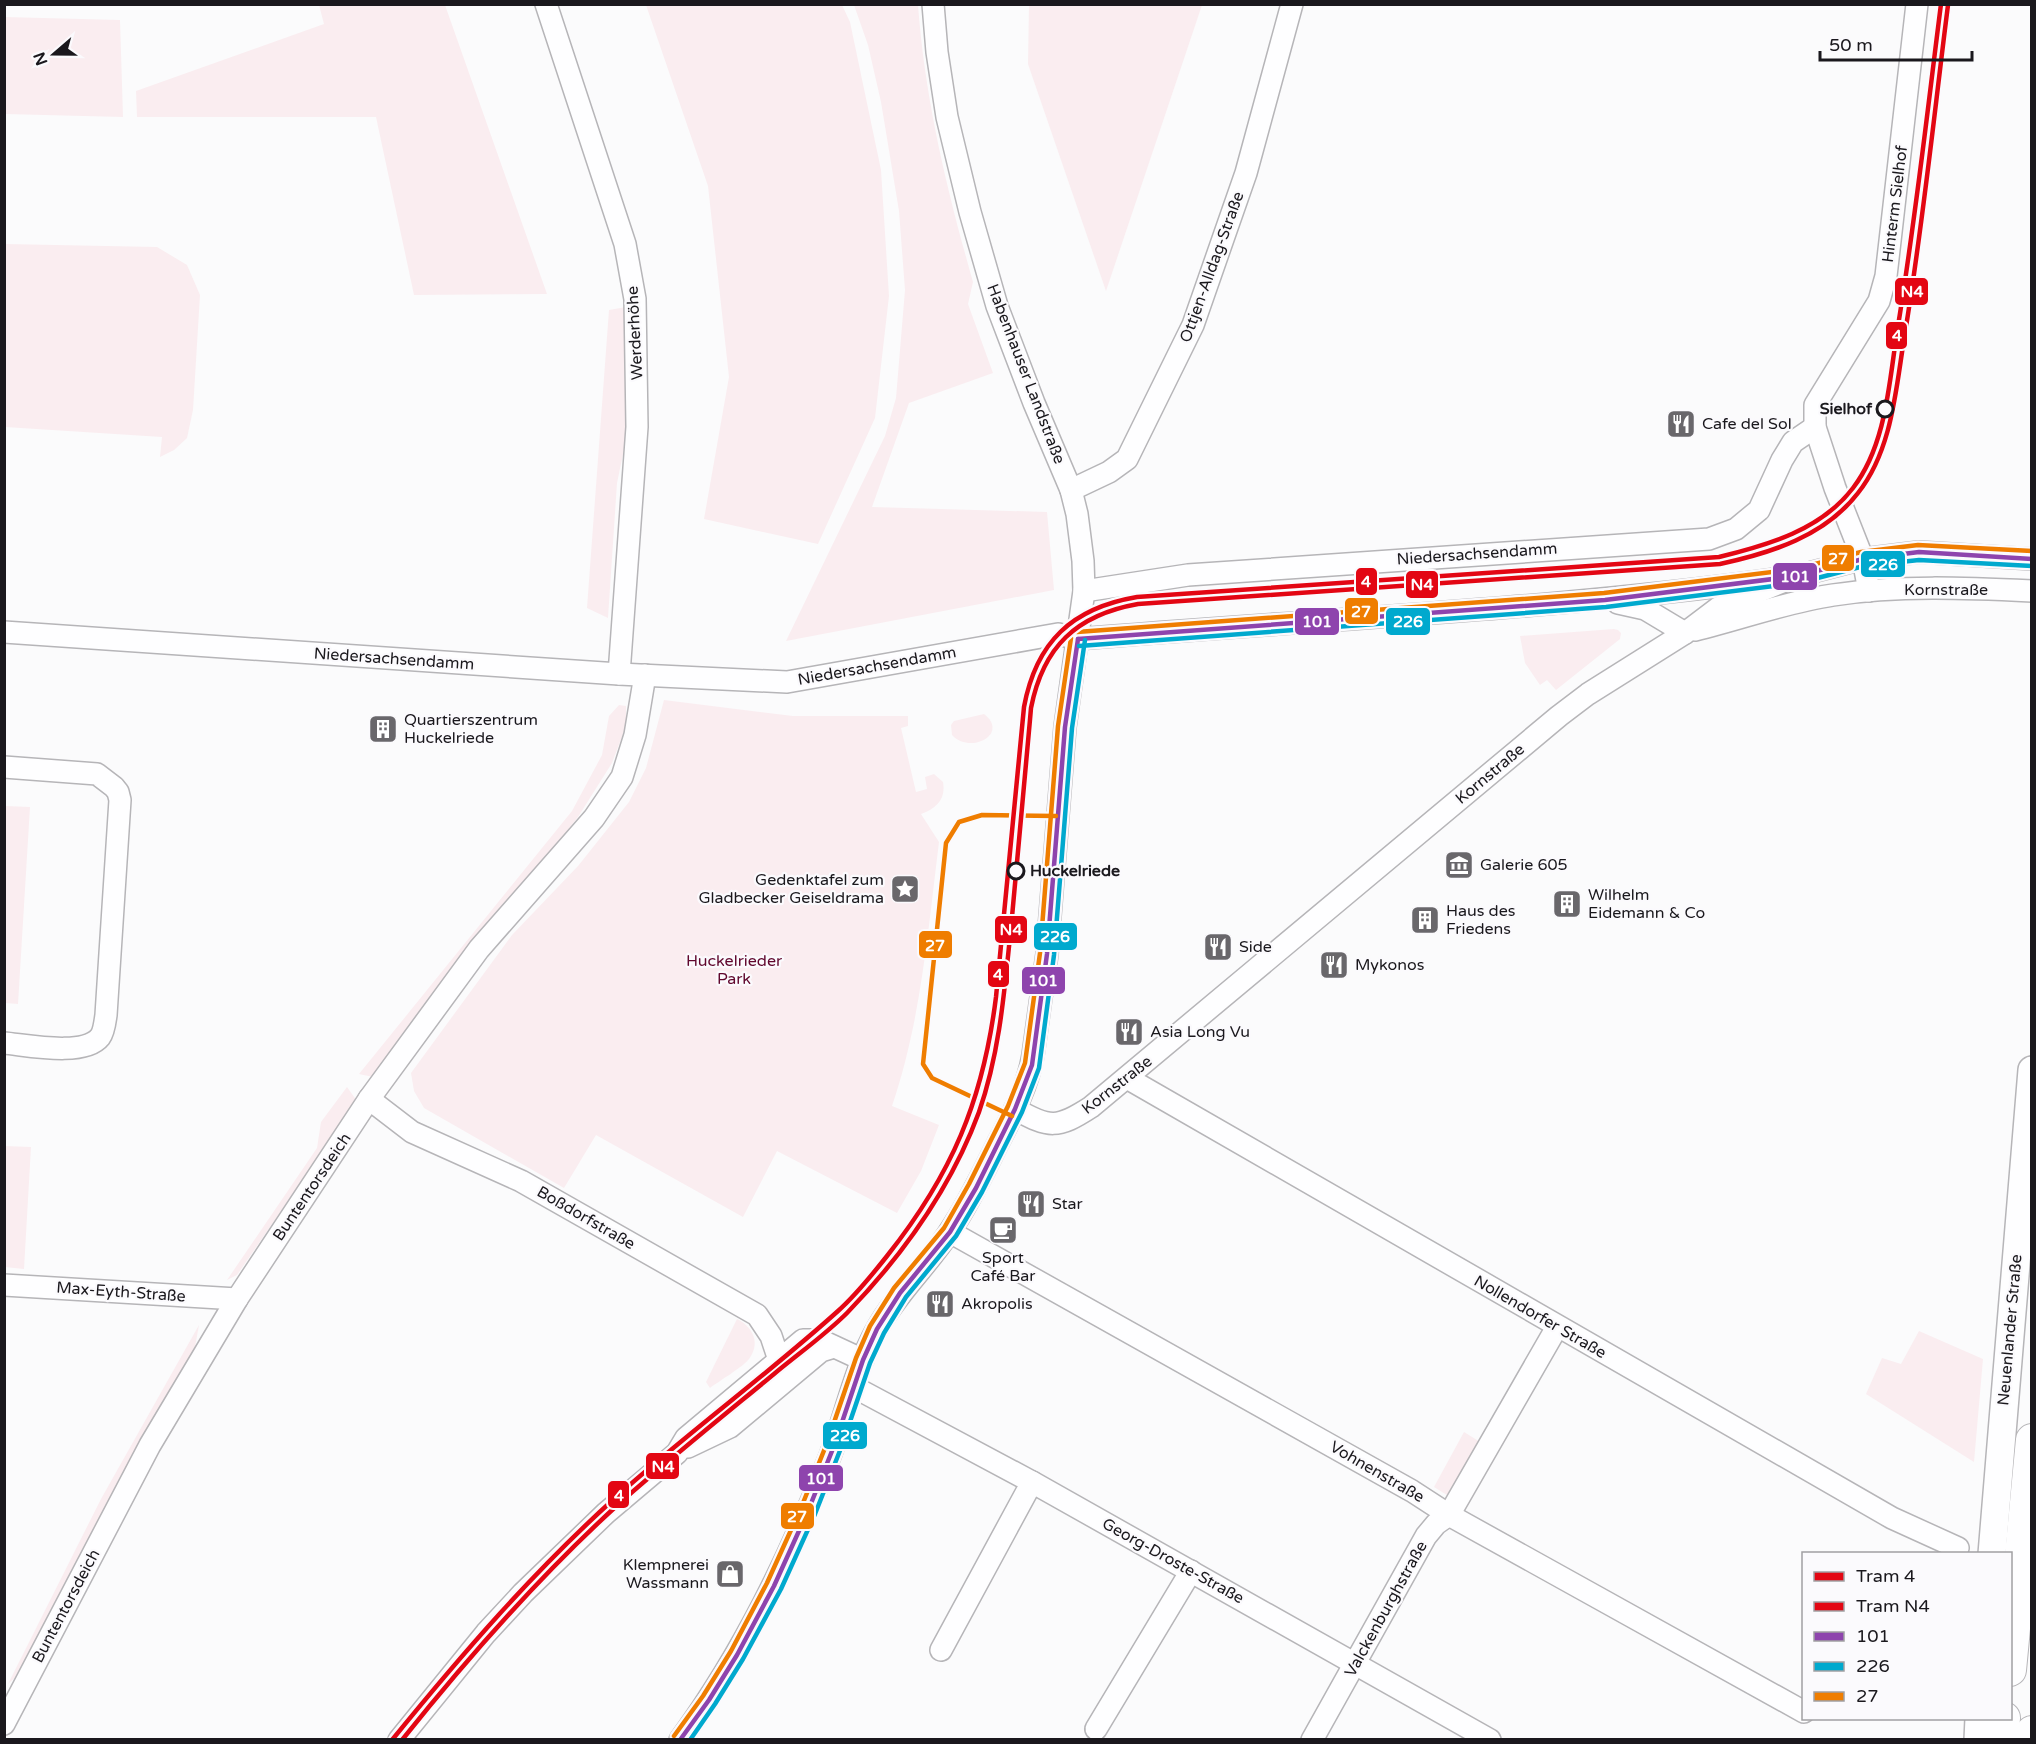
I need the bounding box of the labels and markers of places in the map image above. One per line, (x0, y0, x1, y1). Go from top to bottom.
place label: Sielhof (1820, 399, 1873, 419)
marker: Sielhof (1876, 400, 1894, 418)
restaurant icon: Cafe del Sol (1665, 408, 1697, 440)
place label: Cafe del Sol (1702, 414, 1792, 434)
place label: Quartierszentrum Huckelriede (404, 710, 538, 748)
building icon: Quartierszentrum Huckelriede (367, 713, 399, 745)
museum icon: Galerie 605 (1443, 849, 1475, 881)
place label: Galerie 605 (1480, 855, 1568, 875)
place label: Huckelriede (1030, 861, 1120, 881)
marker: Huckelriede (1007, 862, 1025, 880)
place label: Gedenktafel zum Gladbecker Geiseldrama (698, 870, 884, 908)
place icon: Gedenktafel zum Gladbecker Geiseldrama (889, 873, 921, 905)
place label: Wilhelm Eidemann & Co (1588, 885, 1705, 923)
building icon: Wilhelm Eidemann & Co (1551, 888, 1583, 920)
place label: Haus des Friedens (1446, 901, 1515, 939)
building icon: Haus des Friedens (1409, 904, 1441, 936)
restaurant icon: Side (1202, 931, 1234, 963)
place label: Side (1239, 937, 1272, 957)
restaurant icon: Mykonos (1318, 949, 1350, 981)
place label: Mykonos (1355, 955, 1424, 975)
restaurant icon: Asia Long Vu (1113, 1016, 1145, 1048)
place label: Asia Long Vu (1150, 1022, 1250, 1042)
restaurant icon: Star (1015, 1188, 1047, 1220)
place label: Star (1052, 1194, 1084, 1214)
cafe icon: Sport Café Bar (987, 1214, 1019, 1246)
place label: Sport Café Bar (971, 1248, 1036, 1286)
restaurant icon: Akropolis (924, 1288, 956, 1320)
place label: Akropolis (961, 1294, 1033, 1314)
place label: Klempnerei Wassmann (623, 1555, 709, 1593)
shop icon: Klempnerei Wassmann (714, 1558, 746, 1590)

